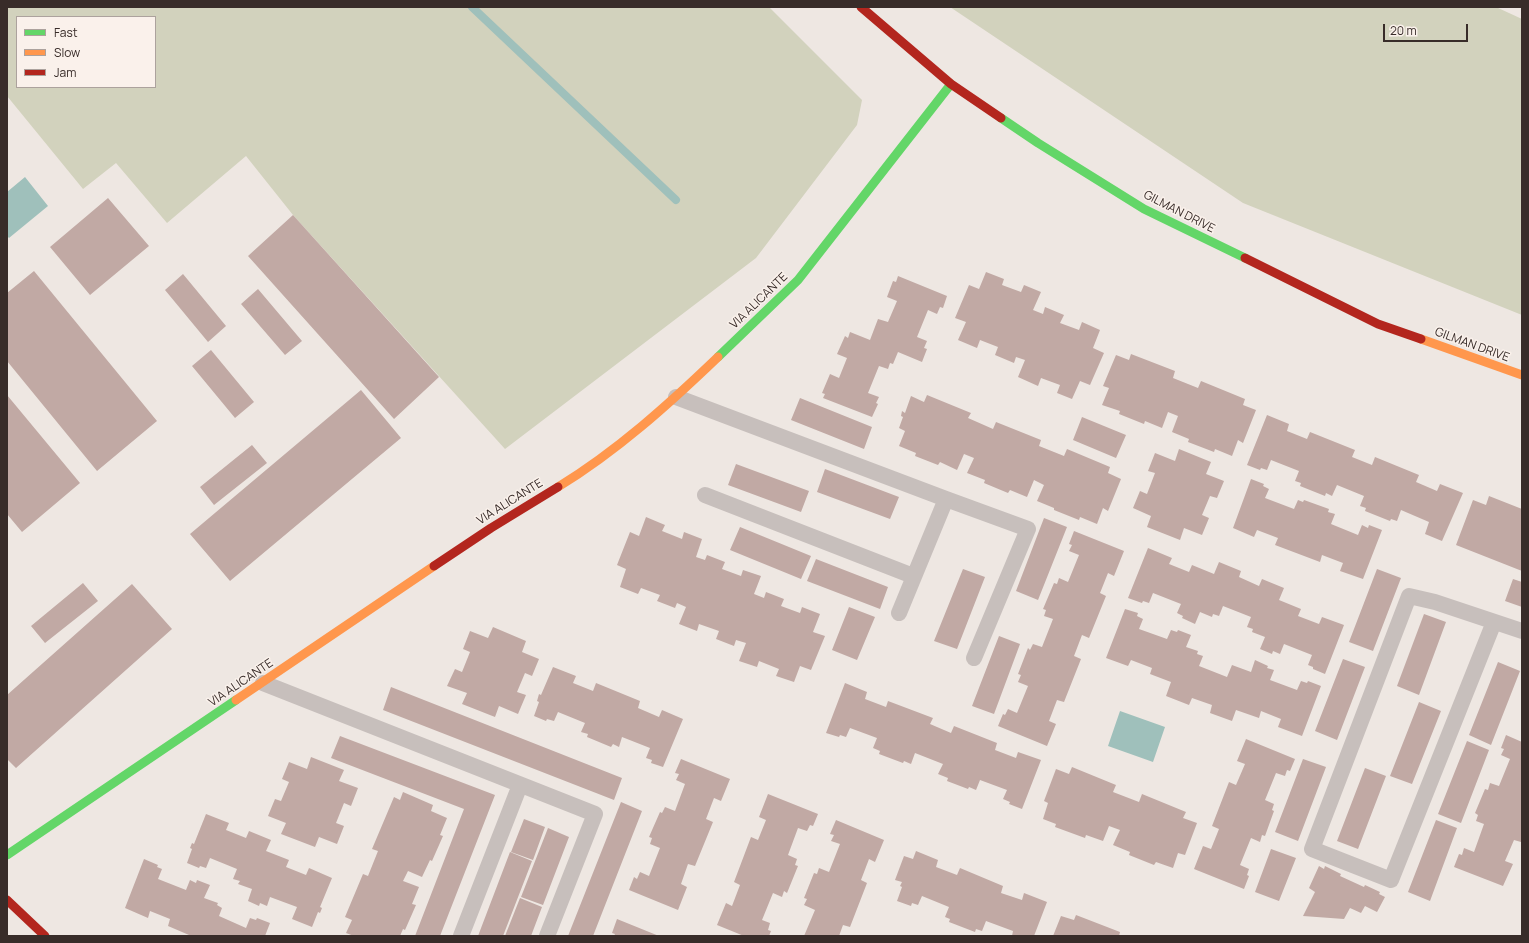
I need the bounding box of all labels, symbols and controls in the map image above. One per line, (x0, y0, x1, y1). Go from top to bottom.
legend (16, 16, 156, 88)
scale bar (1385, 16, 1470, 42)
text: 20 m (1390, 22, 1417, 39)
text: Fast (54, 24, 78, 41)
text: Slow (54, 44, 80, 61)
text: Jam (54, 64, 76, 81)
street label: GILMAN DRIVE (1141, 188, 1217, 236)
street label: VIA ALICANTE (727, 270, 791, 332)
street label: GILMAN DRIVE (1433, 325, 1511, 365)
street label: VIA ALICANTE (474, 476, 546, 528)
street label: VIA ALICANTE (206, 656, 276, 710)

